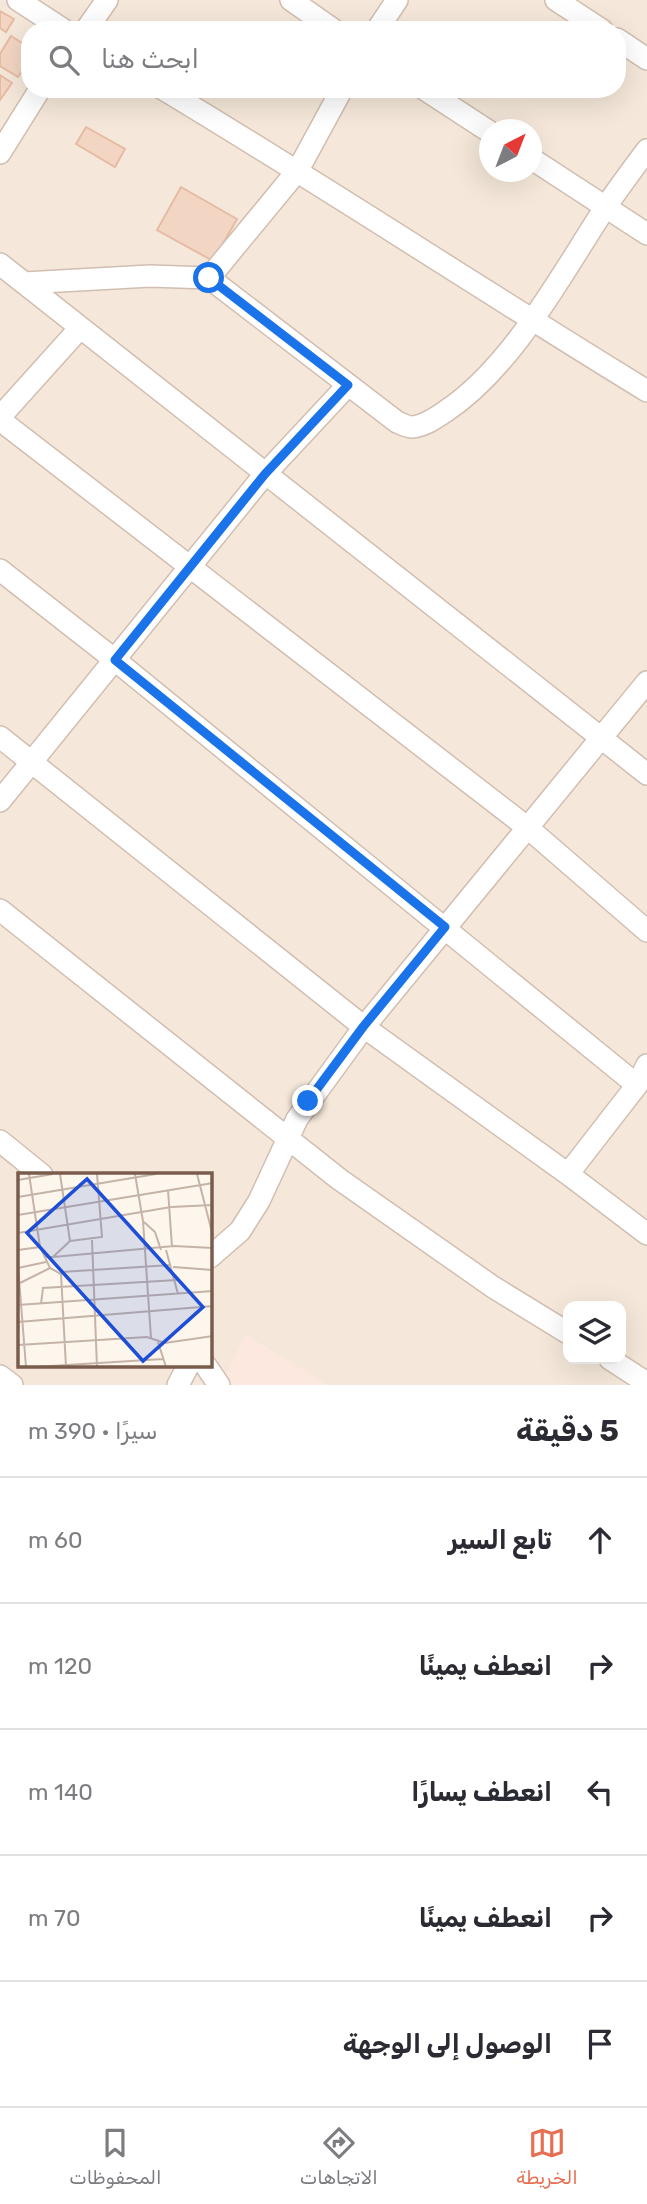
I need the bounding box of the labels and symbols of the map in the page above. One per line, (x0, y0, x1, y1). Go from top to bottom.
north arrow (479, 119, 542, 182)
route start (193, 262, 224, 293)
route end (292, 1085, 323, 1116)
inset map (18, 1173, 212, 1367)

